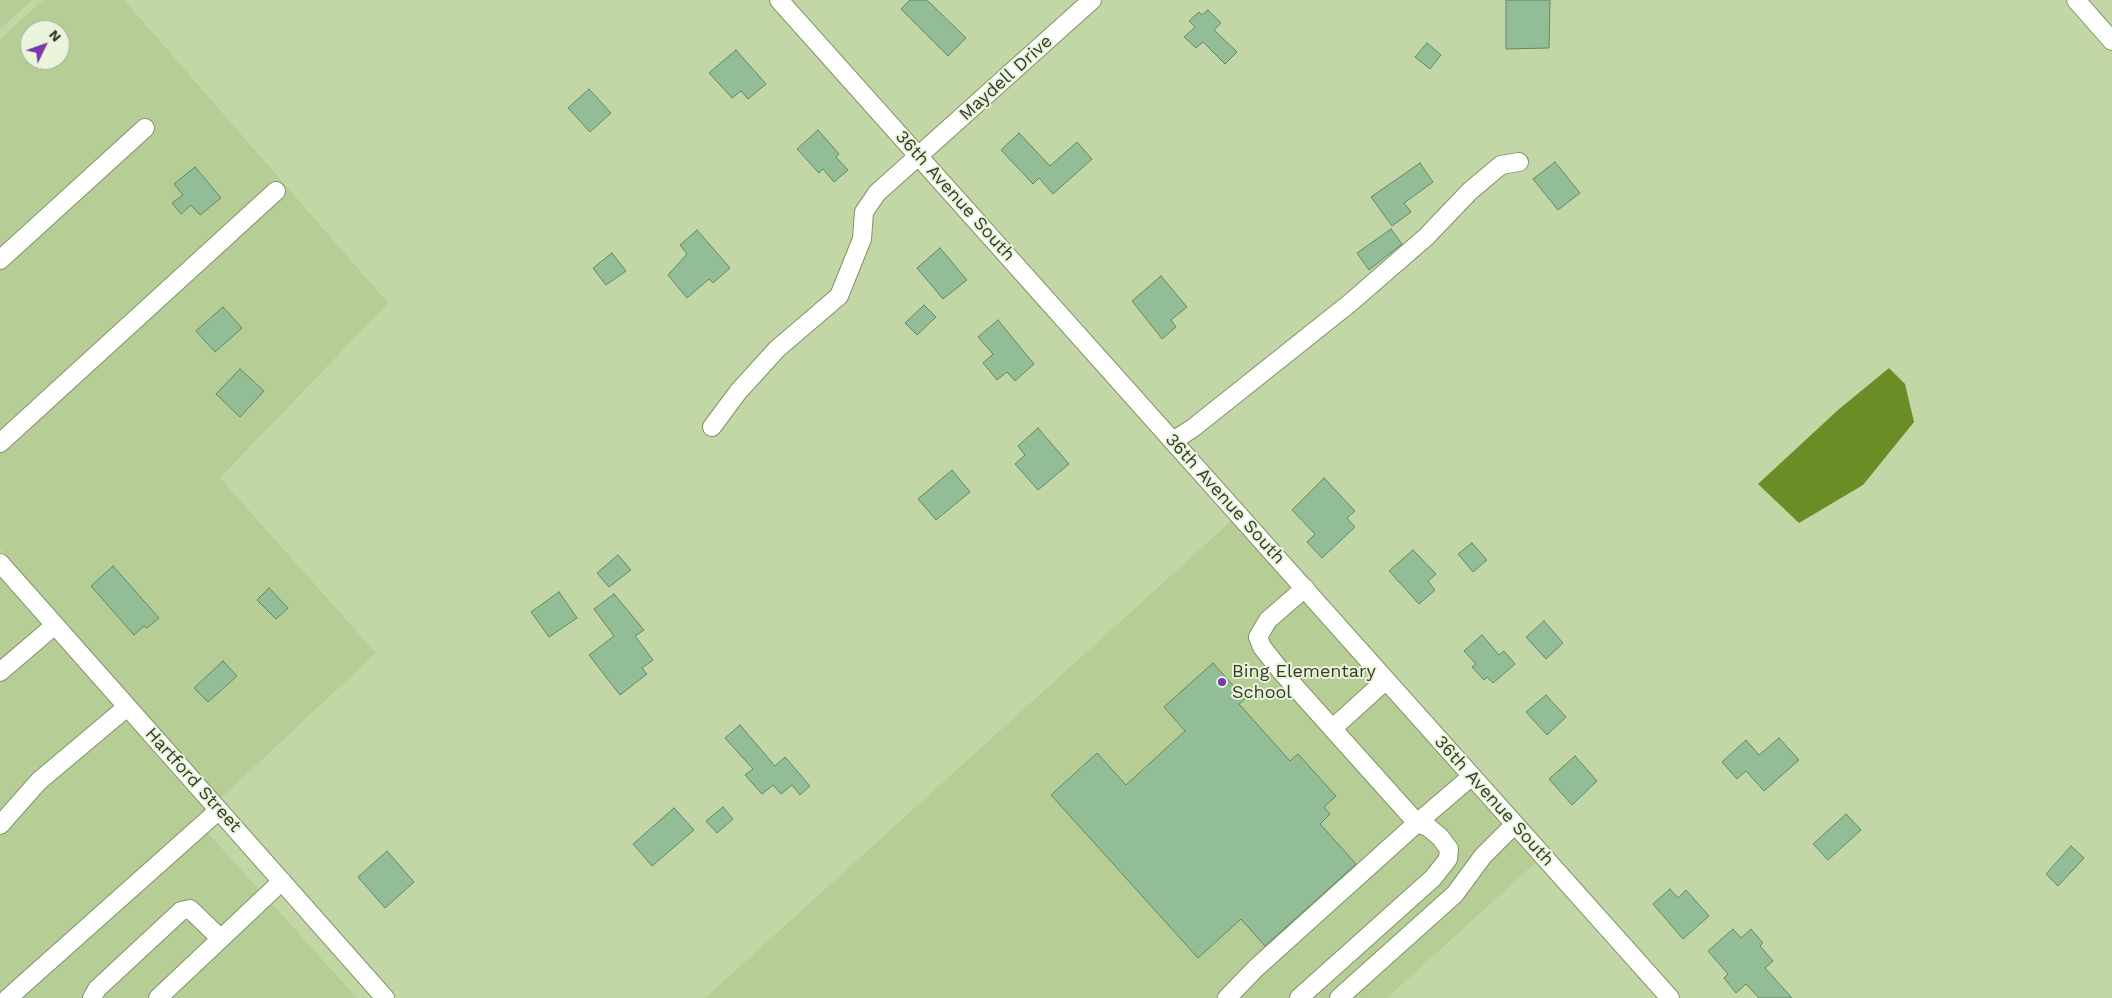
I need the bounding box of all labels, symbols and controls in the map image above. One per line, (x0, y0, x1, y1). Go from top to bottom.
north arrow (20, 20, 70, 70)
text: N (46, 26, 65, 45)
street label: Maydell Drive (955, 31, 1057, 125)
street label: 36th Avenue South (891, 126, 1019, 266)
street label: 36th Avenue South (1161, 429, 1289, 569)
place label: Bing Elementary School (1232, 661, 1376, 704)
marker: Bing Elementary School (1216, 676, 1228, 688)
street label: Hartford Street (140, 723, 246, 837)
street label: 36th Avenue South (1430, 731, 1558, 871)

